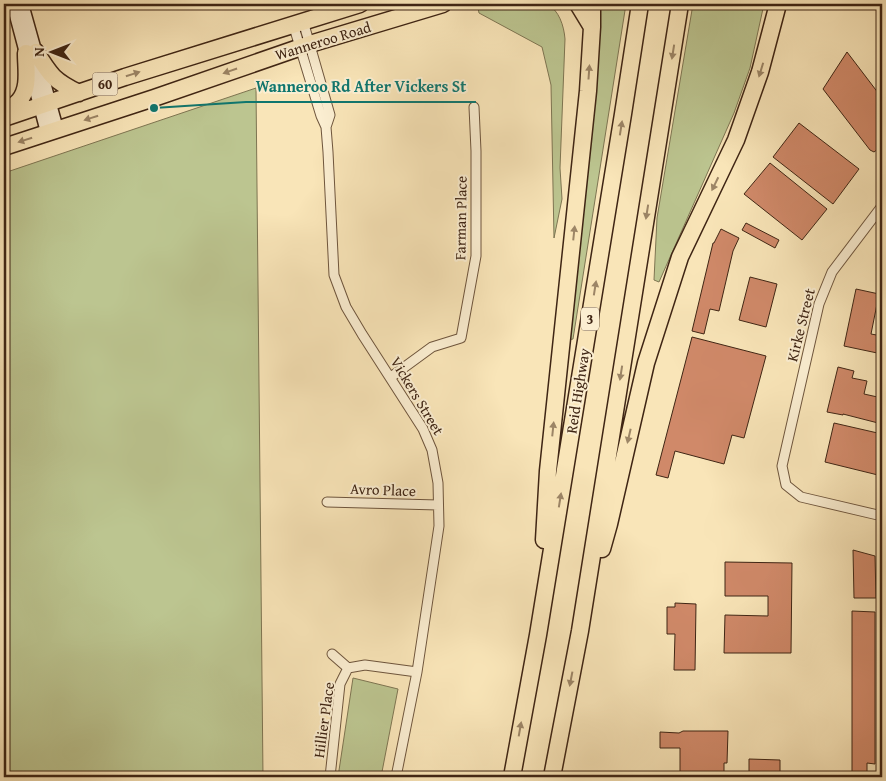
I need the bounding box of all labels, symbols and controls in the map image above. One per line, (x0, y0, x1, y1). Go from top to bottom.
street label: Wanneroo Road (272, 16, 373, 65)
north arrow (28, 28, 78, 78)
one-way arrow (668, 44, 676, 60)
text: N (29, 47, 49, 57)
one-way arrow (756, 63, 764, 78)
one-way arrow (586, 64, 594, 80)
one-way arrow (223, 68, 238, 75)
one-way arrow (126, 70, 141, 78)
callout: Wanneroo Rd After Vickers St (246, 71, 476, 102)
road number: 60 (92, 72, 118, 96)
text: Wanneroo Rd After Vickers St (256, 74, 466, 98)
one-way arrow (83, 114, 98, 122)
one-way arrow (618, 120, 626, 136)
one-way arrow (18, 137, 33, 144)
street label: Farman Place (449, 176, 472, 260)
one-way arrow (711, 177, 719, 191)
one-way arrow (643, 205, 651, 221)
one-way arrow (570, 225, 578, 241)
one-way arrow (591, 280, 599, 296)
street label: Kirke Street (781, 285, 820, 364)
road number: 3 (581, 308, 599, 330)
street label: Reid Highway (560, 346, 595, 435)
street label: Vickers Street (386, 353, 450, 440)
one-way arrow (617, 365, 625, 381)
one-way arrow (549, 421, 557, 437)
one-way arrow (625, 429, 633, 444)
street label: Avro Place (350, 478, 416, 501)
one-way arrow (556, 492, 564, 508)
one-way arrow (566, 671, 574, 687)
street label: Hillier Place (308, 681, 339, 759)
one-way arrow (517, 721, 525, 737)

